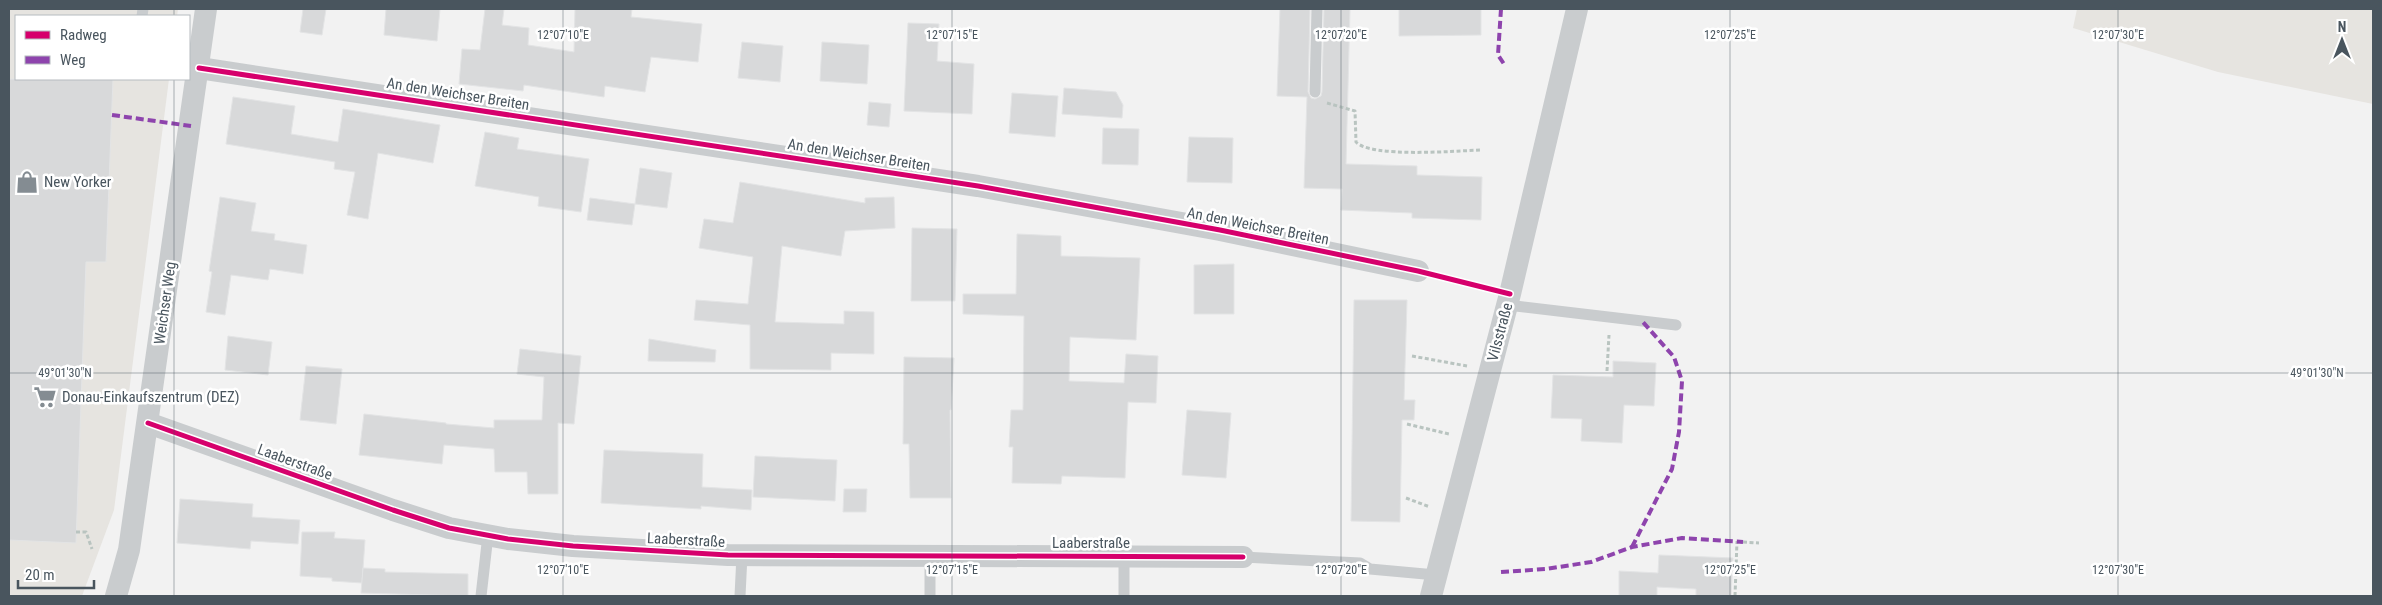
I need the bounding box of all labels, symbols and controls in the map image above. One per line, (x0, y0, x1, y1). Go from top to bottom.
legend (15, 15, 190, 80)
north arrow (2317, 15, 2367, 65)
text: N (2338, 19, 2346, 35)
text: Radweg (60, 26, 107, 44)
text: 12°07'10"E (537, 28, 589, 42)
text: 12°07'15"E (926, 28, 978, 42)
text: 12°07'20"E (1315, 28, 1367, 42)
text: 12°07'25"E (1704, 28, 1756, 42)
text: 12°07'30"E (2092, 28, 2144, 42)
text: Weg (60, 51, 86, 69)
street label: An den Weichser Breiten (385, 74, 531, 114)
street label: An den Weichser Breiten (786, 135, 932, 175)
shop icon: New Yorker (14, 169, 40, 195)
place label: New Yorker (44, 173, 112, 191)
street label: An den Weichser Breiten (1186, 203, 1330, 249)
street label: Weichser Weg (150, 260, 180, 346)
street label: Vilsstraße (1484, 301, 1516, 363)
text: 49°01'30"N (38, 366, 92, 380)
text: 49°01'30"N (2290, 366, 2344, 380)
supermarket icon: Donau-Einkaufszentrum (DEZ) (32, 384, 58, 410)
place label: Donau-Einkaufszentrum (DEZ) (62, 388, 240, 406)
street label: Laaberstraße (255, 440, 335, 484)
street label: Laaberstraße (647, 529, 725, 551)
street label: Laaberstraße (1052, 534, 1130, 552)
scale bar (18, 558, 94, 590)
text: 12°07'10"E (537, 563, 589, 577)
text: 12°07'15"E (926, 563, 978, 577)
text: 12°07'20"E (1315, 563, 1367, 577)
text: 12°07'25"E (1704, 563, 1756, 577)
text: 12°07'30"E (2092, 563, 2144, 577)
text: 20 m (25, 566, 55, 584)

